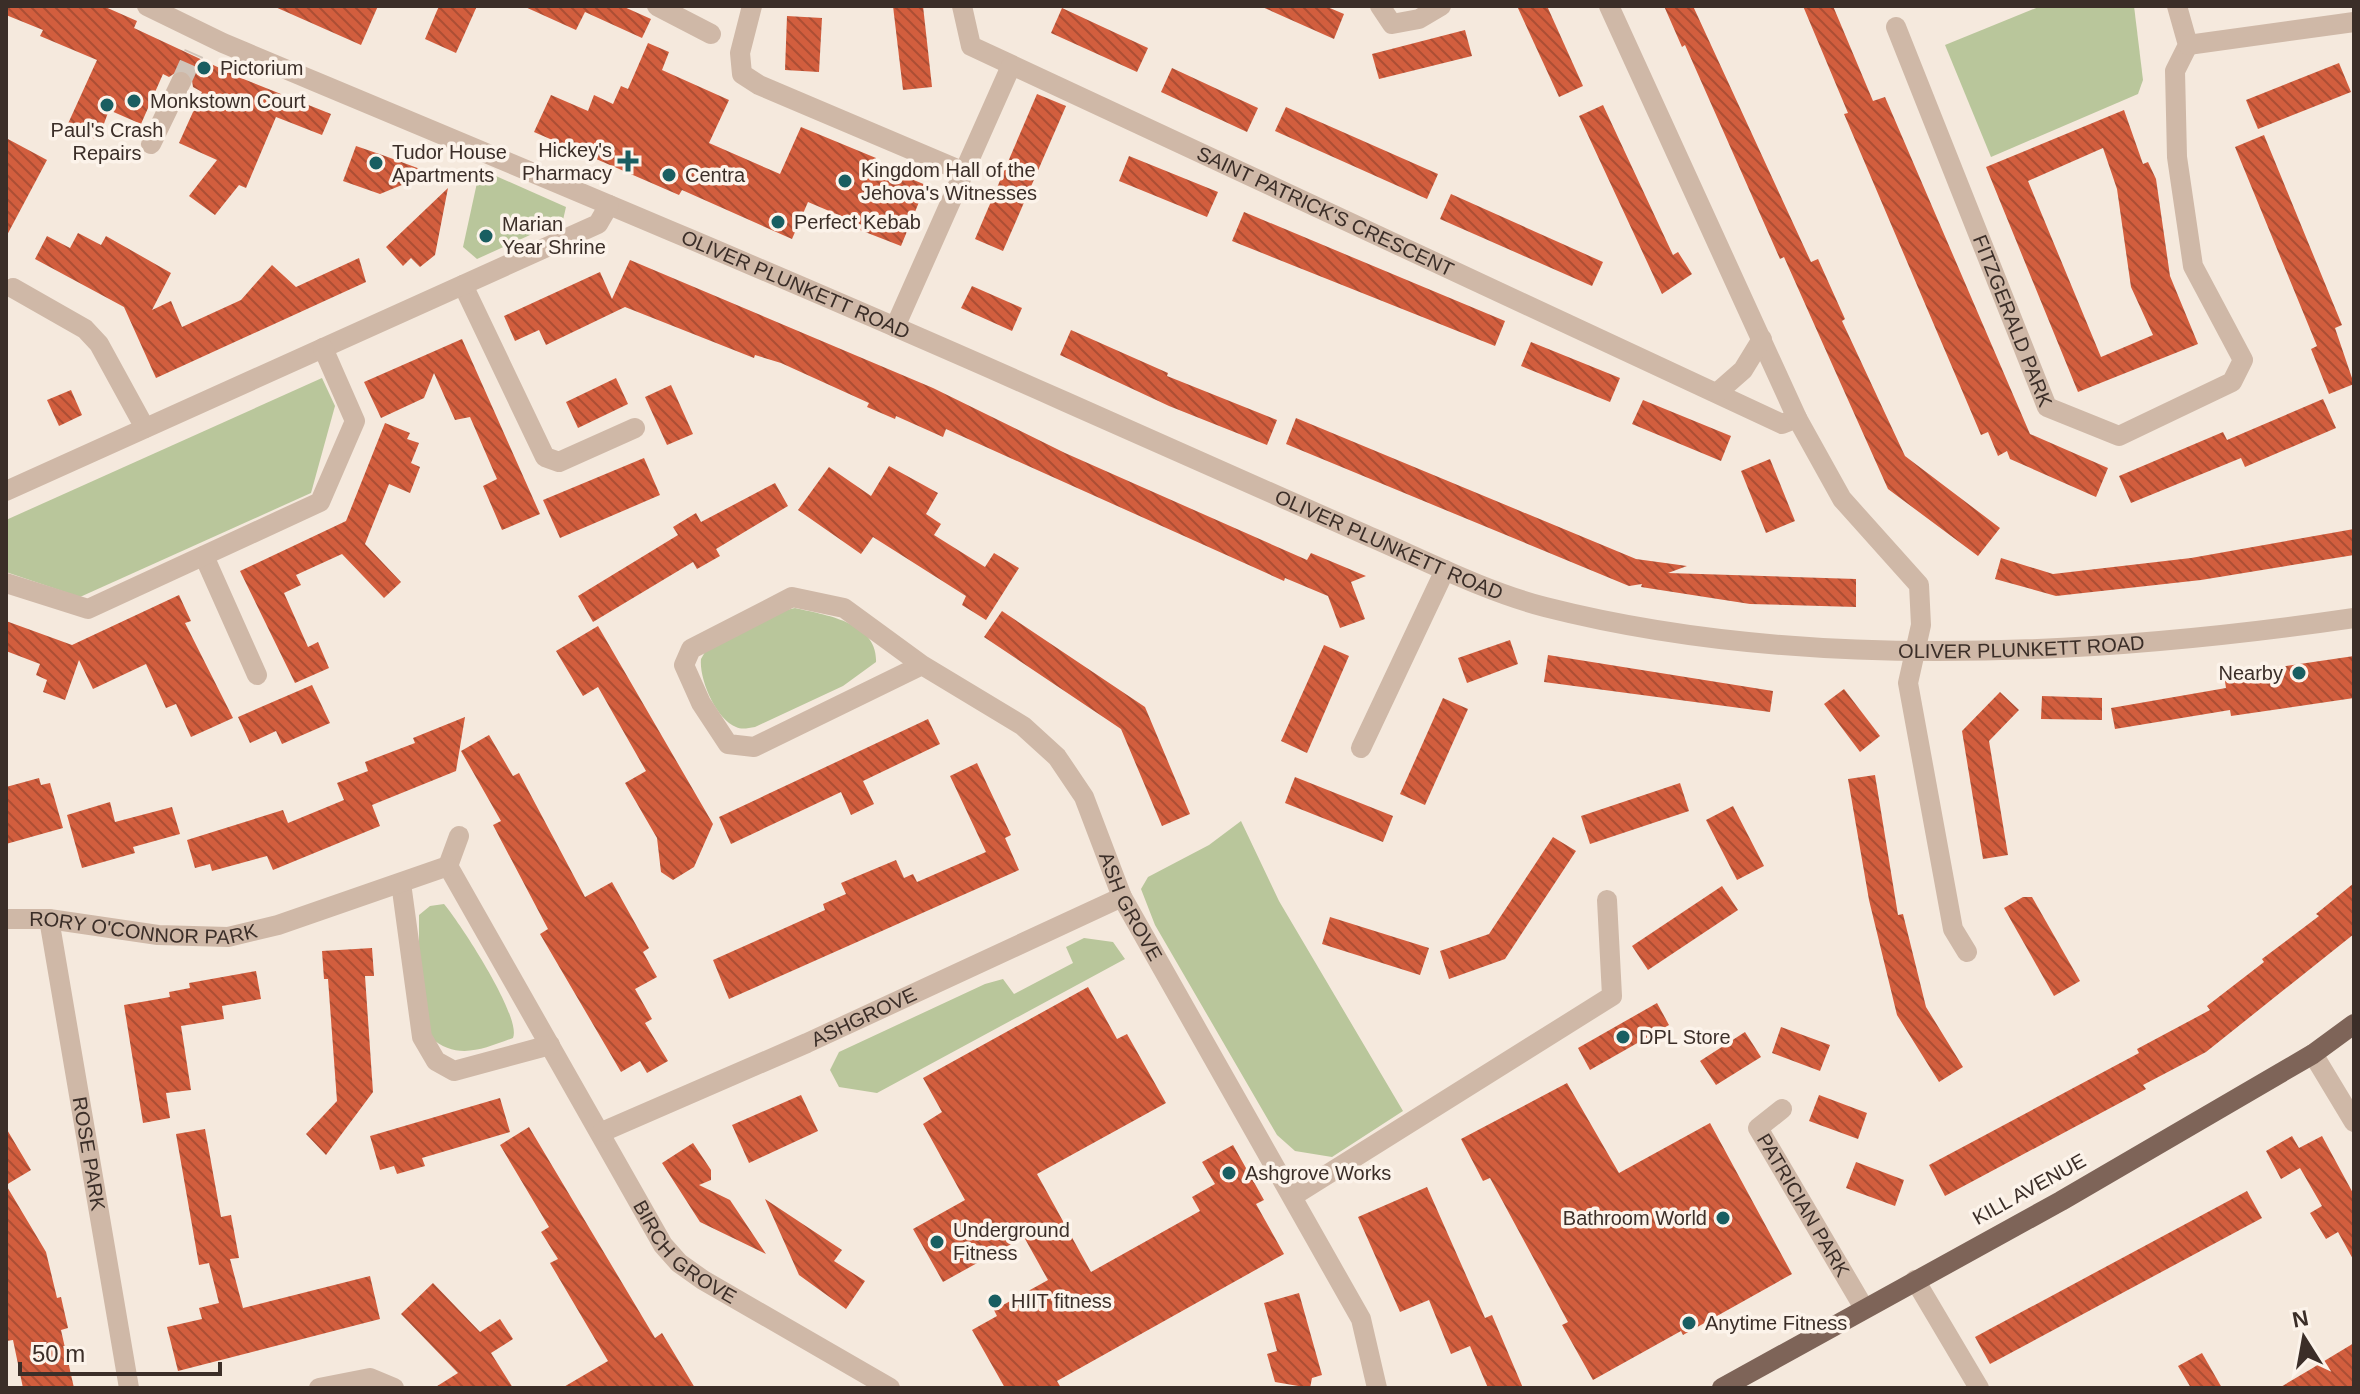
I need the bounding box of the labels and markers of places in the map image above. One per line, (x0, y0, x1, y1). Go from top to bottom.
place label: Pictorium (220, 57, 303, 79)
marker: Pictorium (195, 59, 213, 77)
place label: Monkstown Court (150, 90, 306, 112)
marker: Monkstown Court (125, 92, 143, 110)
marker: Paul's Crash Repairs (98, 96, 116, 114)
place label: Paul's Crash Repairs (51, 119, 163, 164)
place label: Hickey's Pharmacy (522, 139, 612, 184)
place label: Tudor House Apartments (392, 141, 507, 186)
marker: Hickey's Pharmacy (619, 152, 637, 170)
marker: Tudor House Apartments (367, 154, 385, 172)
place label: Kingdom Hall of the Jehova's Witnesses (861, 159, 1037, 204)
place label: Centra (685, 164, 746, 186)
marker: Centra (660, 166, 678, 184)
marker: Kingdom Hall of the Jehova's Witnesses (836, 172, 854, 190)
place label: Perfect Kebab (794, 211, 921, 233)
place label: Marian Year Shrine (502, 213, 606, 258)
marker: Perfect Kebab (769, 213, 787, 231)
marker: Marian Year Shrine (477, 227, 495, 245)
place label: Nearby (2219, 662, 2283, 684)
marker: Nearby (2290, 664, 2308, 682)
place label: DPL Store (1639, 1026, 1731, 1048)
marker: DPL Store (1614, 1028, 1632, 1046)
place label: Ashgrove Works (1245, 1162, 1391, 1184)
marker: Ashgrove Works (1220, 1164, 1238, 1182)
place label: Bathroom World (1563, 1207, 1707, 1229)
marker: Bathroom World (1714, 1209, 1732, 1227)
place label: Underground Fitness (953, 1219, 1070, 1264)
marker: Underground Fitness (928, 1233, 946, 1251)
place label: HIIT fitness (1011, 1290, 1112, 1312)
marker: HIIT fitness (986, 1292, 1004, 1310)
place label: Anytime Fitness (1705, 1312, 1847, 1334)
marker: Anytime Fitness (1680, 1314, 1698, 1332)

